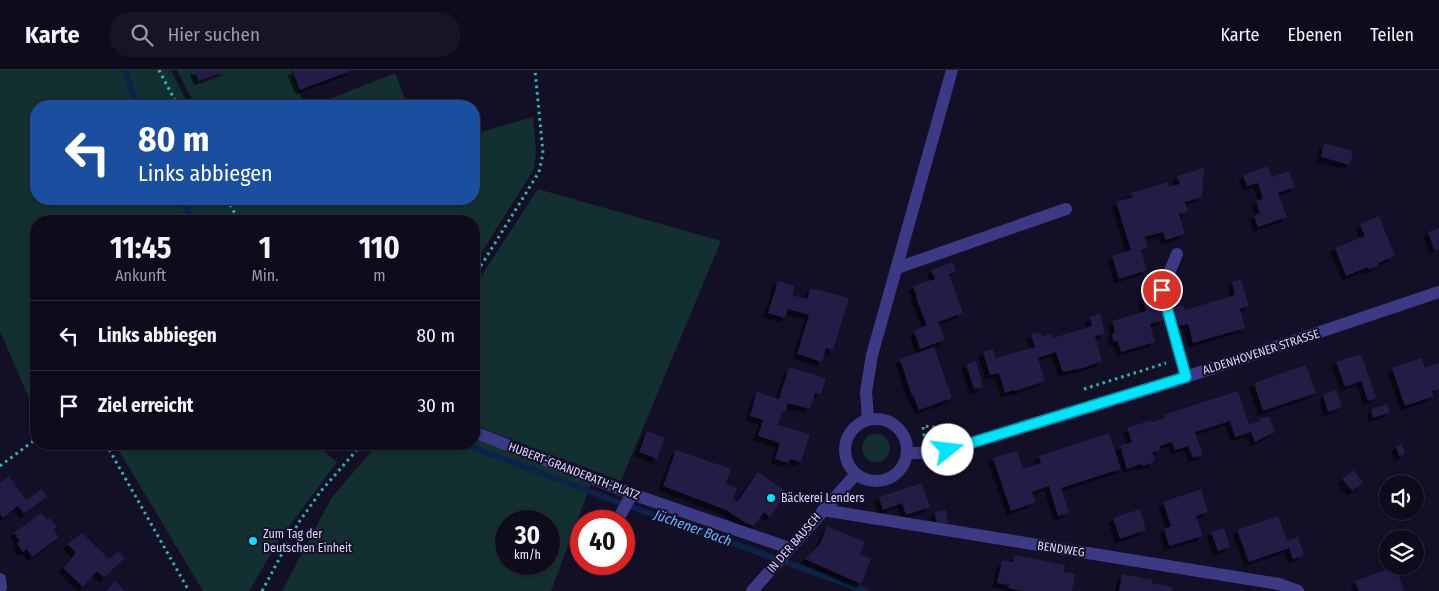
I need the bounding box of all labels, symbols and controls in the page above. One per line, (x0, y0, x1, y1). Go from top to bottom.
search box (110, 12, 460, 57)
text: Karte (25, 21, 80, 49)
icon: search (128, 21, 156, 49)
text: Hier suchen (168, 23, 260, 46)
text: Karte (1220, 24, 1259, 46)
text: Ebenen (1287, 24, 1342, 46)
text: Teilen (1370, 24, 1414, 46)
text: 80 m (138, 118, 210, 160)
icon: left (55, 120, 120, 185)
text: Links abbiegen (138, 160, 273, 187)
text: 11:45 (110, 230, 171, 266)
text: 1 (259, 230, 271, 266)
text: 110 (359, 230, 400, 266)
text: Ankunft (115, 266, 166, 285)
text: Min. (251, 266, 279, 285)
text: m (373, 266, 385, 285)
pin (1141, 269, 1183, 311)
icon: arrive (1148, 276, 1176, 304)
icon: left (55, 322, 83, 350)
text: Links abbiegen (98, 324, 217, 347)
text: 80 m (417, 324, 455, 347)
street label: ALDENHOVENER STRASSE (1201, 326, 1321, 377)
icon: arrive (55, 392, 83, 420)
text: Ziel erreicht (98, 394, 194, 417)
text: 30 m (417, 394, 455, 417)
position arrow (921, 423, 973, 475)
street label: HUBERT-GRANDERATH-PLATZ (506, 439, 642, 503)
map controls (1379, 475, 1424, 575)
button: sound (1379, 475, 1424, 520)
place label: Bäckerei Lenders (781, 491, 864, 505)
marker: Bäckerei Lenders (765, 492, 777, 504)
water label: Jüchener Bach (651, 506, 734, 550)
speed limit sign: 40 (570, 510, 635, 575)
street label: IN DER BAUSCH (764, 510, 824, 576)
text: 30 (515, 521, 540, 551)
place label: Zum Tag der Deutschen Einheit (263, 527, 352, 555)
button: layers (1379, 530, 1424, 575)
marker: Zum Tag der Deutschen Einheit (247, 535, 259, 547)
street label: BENDWEG (1036, 538, 1086, 560)
text: km/h (514, 548, 541, 562)

